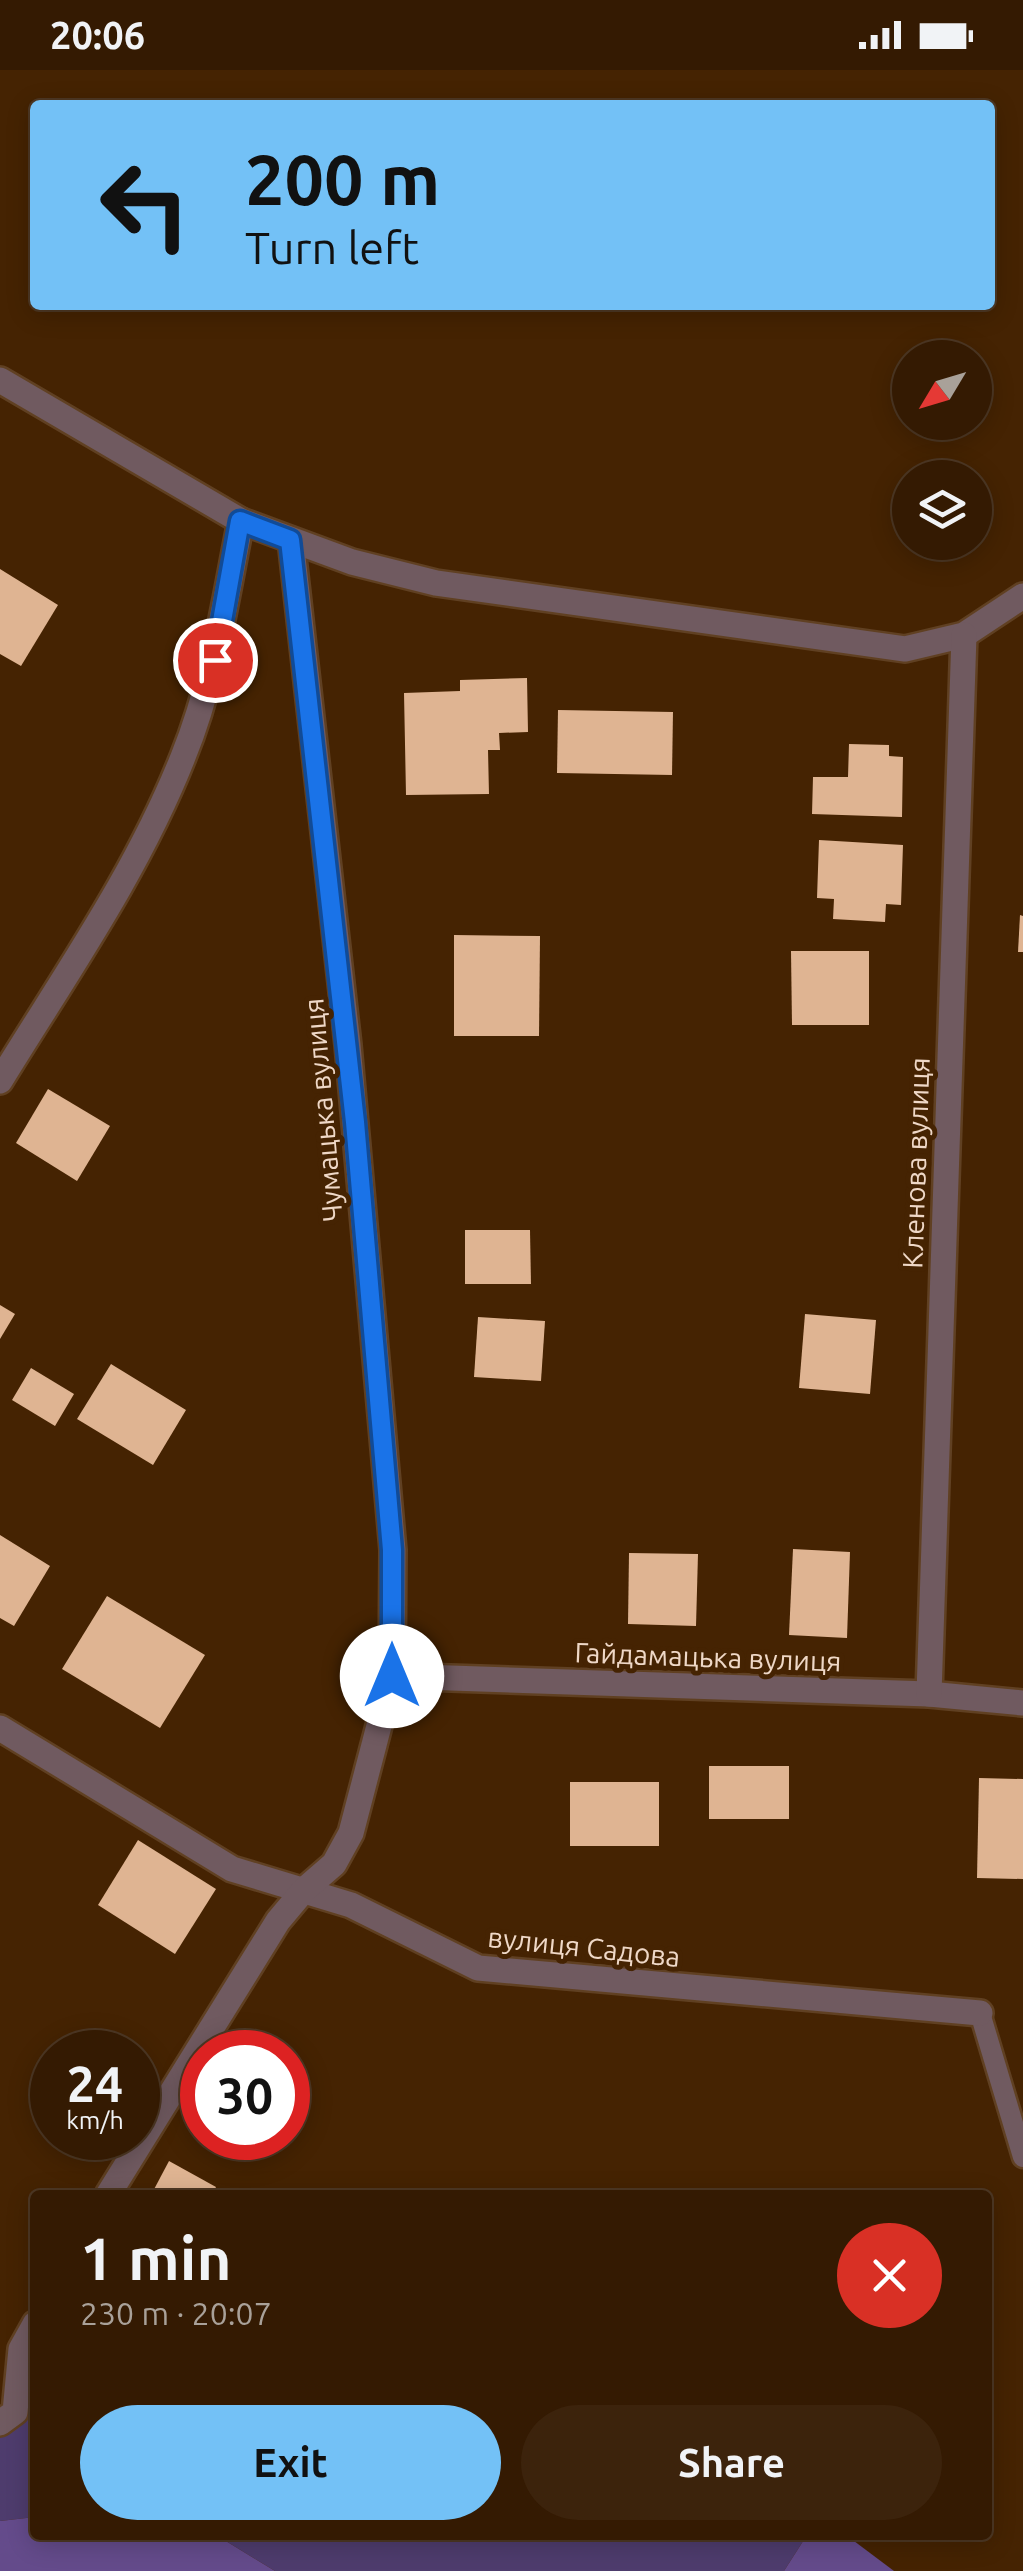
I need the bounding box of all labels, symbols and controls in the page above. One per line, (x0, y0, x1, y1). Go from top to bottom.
text: 20:06 (50, 14, 145, 56)
icon: left (80, 140, 210, 270)
text: 200 m (245, 140, 440, 218)
text: Turn left (245, 222, 419, 273)
north arrow (892, 340, 992, 440)
map controls (892, 340, 992, 560)
button: layers (892, 460, 992, 560)
pin (173, 618, 258, 703)
icon: arrive (188, 633, 243, 688)
street label: Чумацька вулиця (297, 997, 348, 1223)
street label: Кленова вулиця (896, 1057, 935, 1269)
position arrow (340, 1624, 444, 1728)
street label: Гайдамацька вулиця (574, 1636, 842, 1677)
street label: вулиця Садова (486, 1921, 682, 1972)
speed limit sign: 30 (180, 2030, 310, 2160)
text: 24 (67, 2055, 123, 2111)
text: km/h (66, 2106, 124, 2134)
button: close (837, 2223, 942, 2328)
text: 1 min (80, 2224, 232, 2291)
text: 230 m · 20:07 (80, 2295, 272, 2331)
button: Exit (80, 2405, 501, 2520)
button: Share (521, 2405, 942, 2520)

